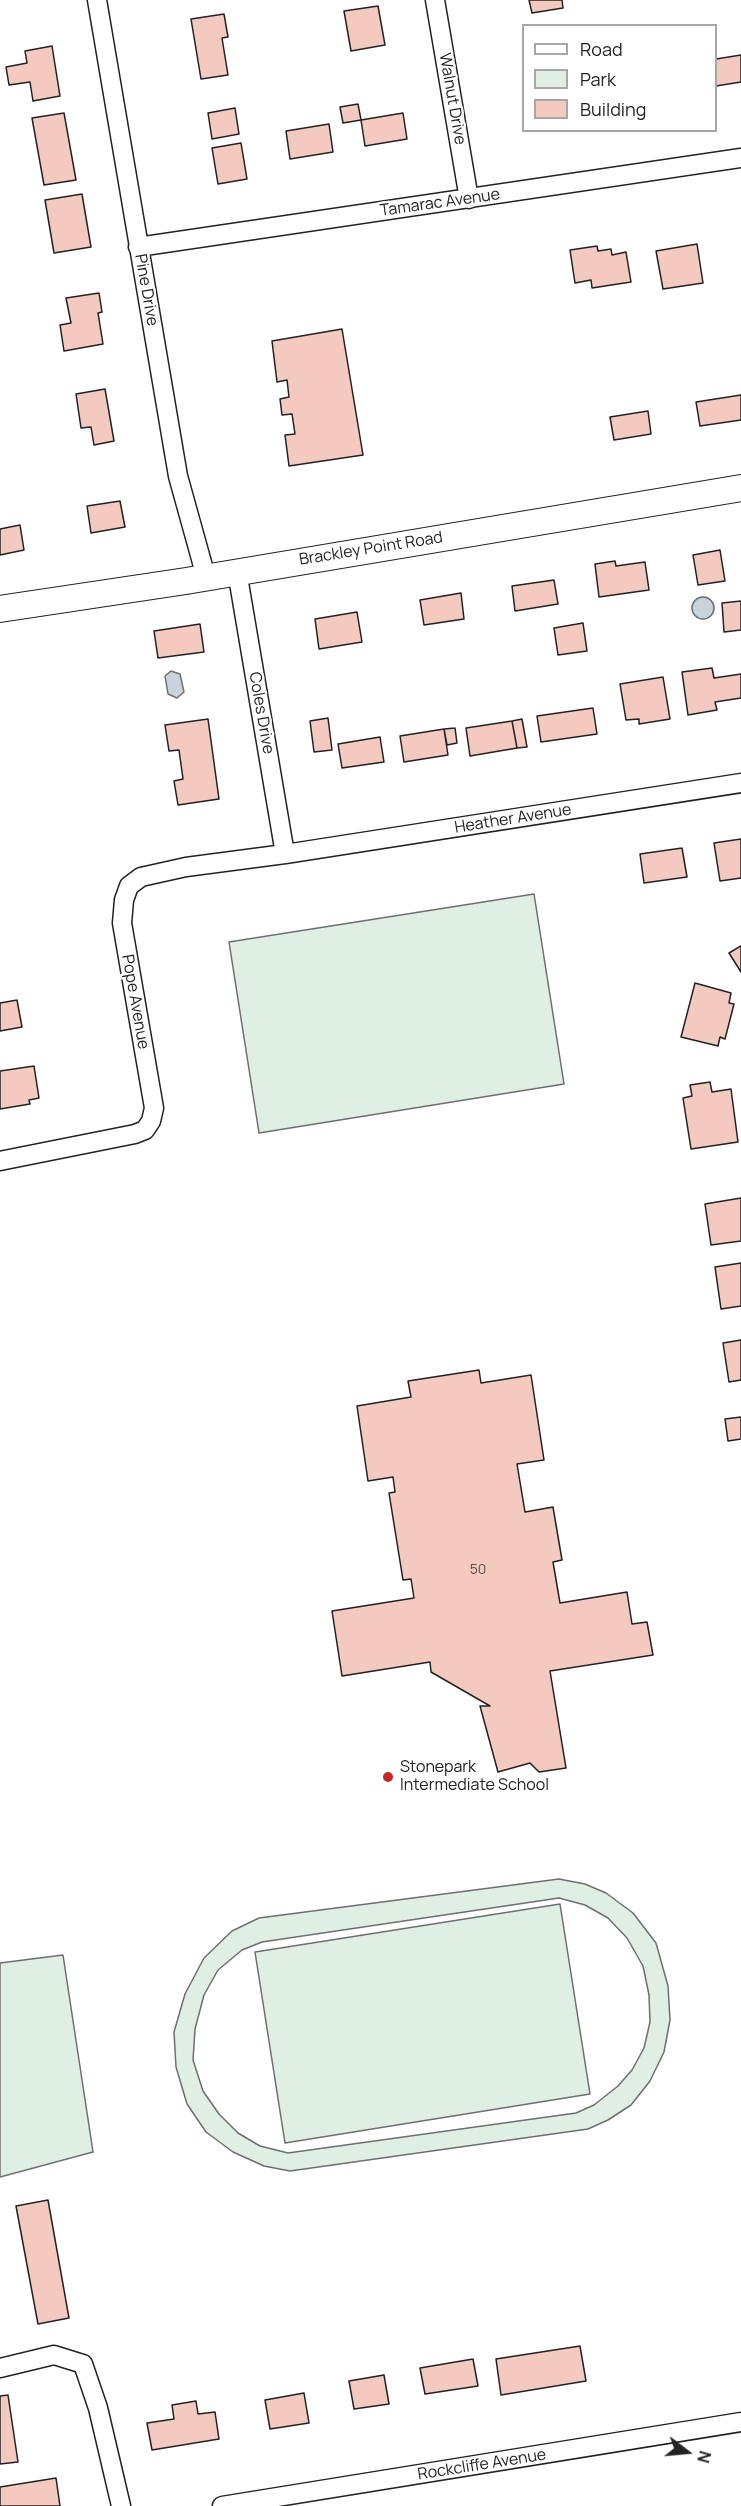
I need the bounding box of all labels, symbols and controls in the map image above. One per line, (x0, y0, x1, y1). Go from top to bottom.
legend (522, 24, 717, 132)
text: Road (580, 37, 623, 61)
street label: Walnut Drive (434, 52, 470, 146)
text: Park (580, 67, 616, 91)
text: Building (580, 97, 646, 121)
street label: Tamarac Avenue (379, 185, 501, 221)
street label: Pine Drive (130, 252, 162, 328)
street label: Brackley Point Road (298, 528, 444, 570)
street label: Coles Drive (244, 670, 278, 756)
street label: Heather Avenue (453, 800, 573, 838)
street label: Pope Avenue (117, 953, 153, 1051)
house number: 50 (470, 1562, 486, 1578)
place label: Stonepark Intermediate School (400, 1758, 549, 1796)
marker: Stonepark Intermediate School (381, 1770, 395, 1784)
north arrow (657, 2422, 717, 2482)
street label: Rockcliffe Avenue (416, 2445, 548, 2485)
text: N (692, 2448, 716, 2466)

